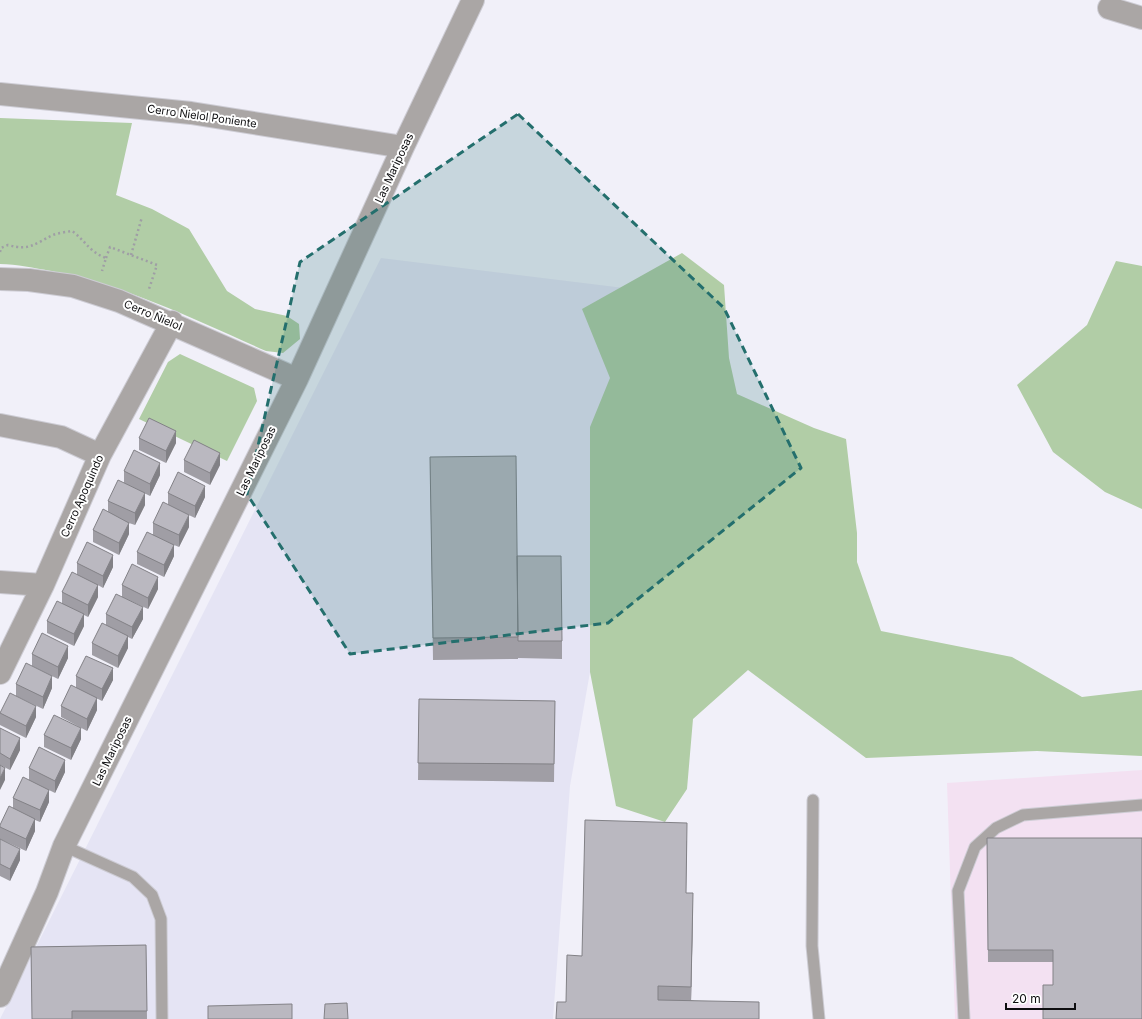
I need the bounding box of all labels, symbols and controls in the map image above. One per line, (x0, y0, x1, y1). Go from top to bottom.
street label: Cerro Ñielol Poniente (146, 101, 258, 131)
street label: Las Mariposas (372, 131, 416, 205)
street label: Cerro Ñielol (122, 297, 184, 333)
street label: Las Mariposas (233, 424, 279, 498)
street label: Cerro Apoquindo (57, 452, 107, 540)
street label: Las Mariposas (89, 714, 135, 788)
scale bar (1006, 985, 1075, 1011)
text: 20 m (1012, 991, 1041, 1006)

